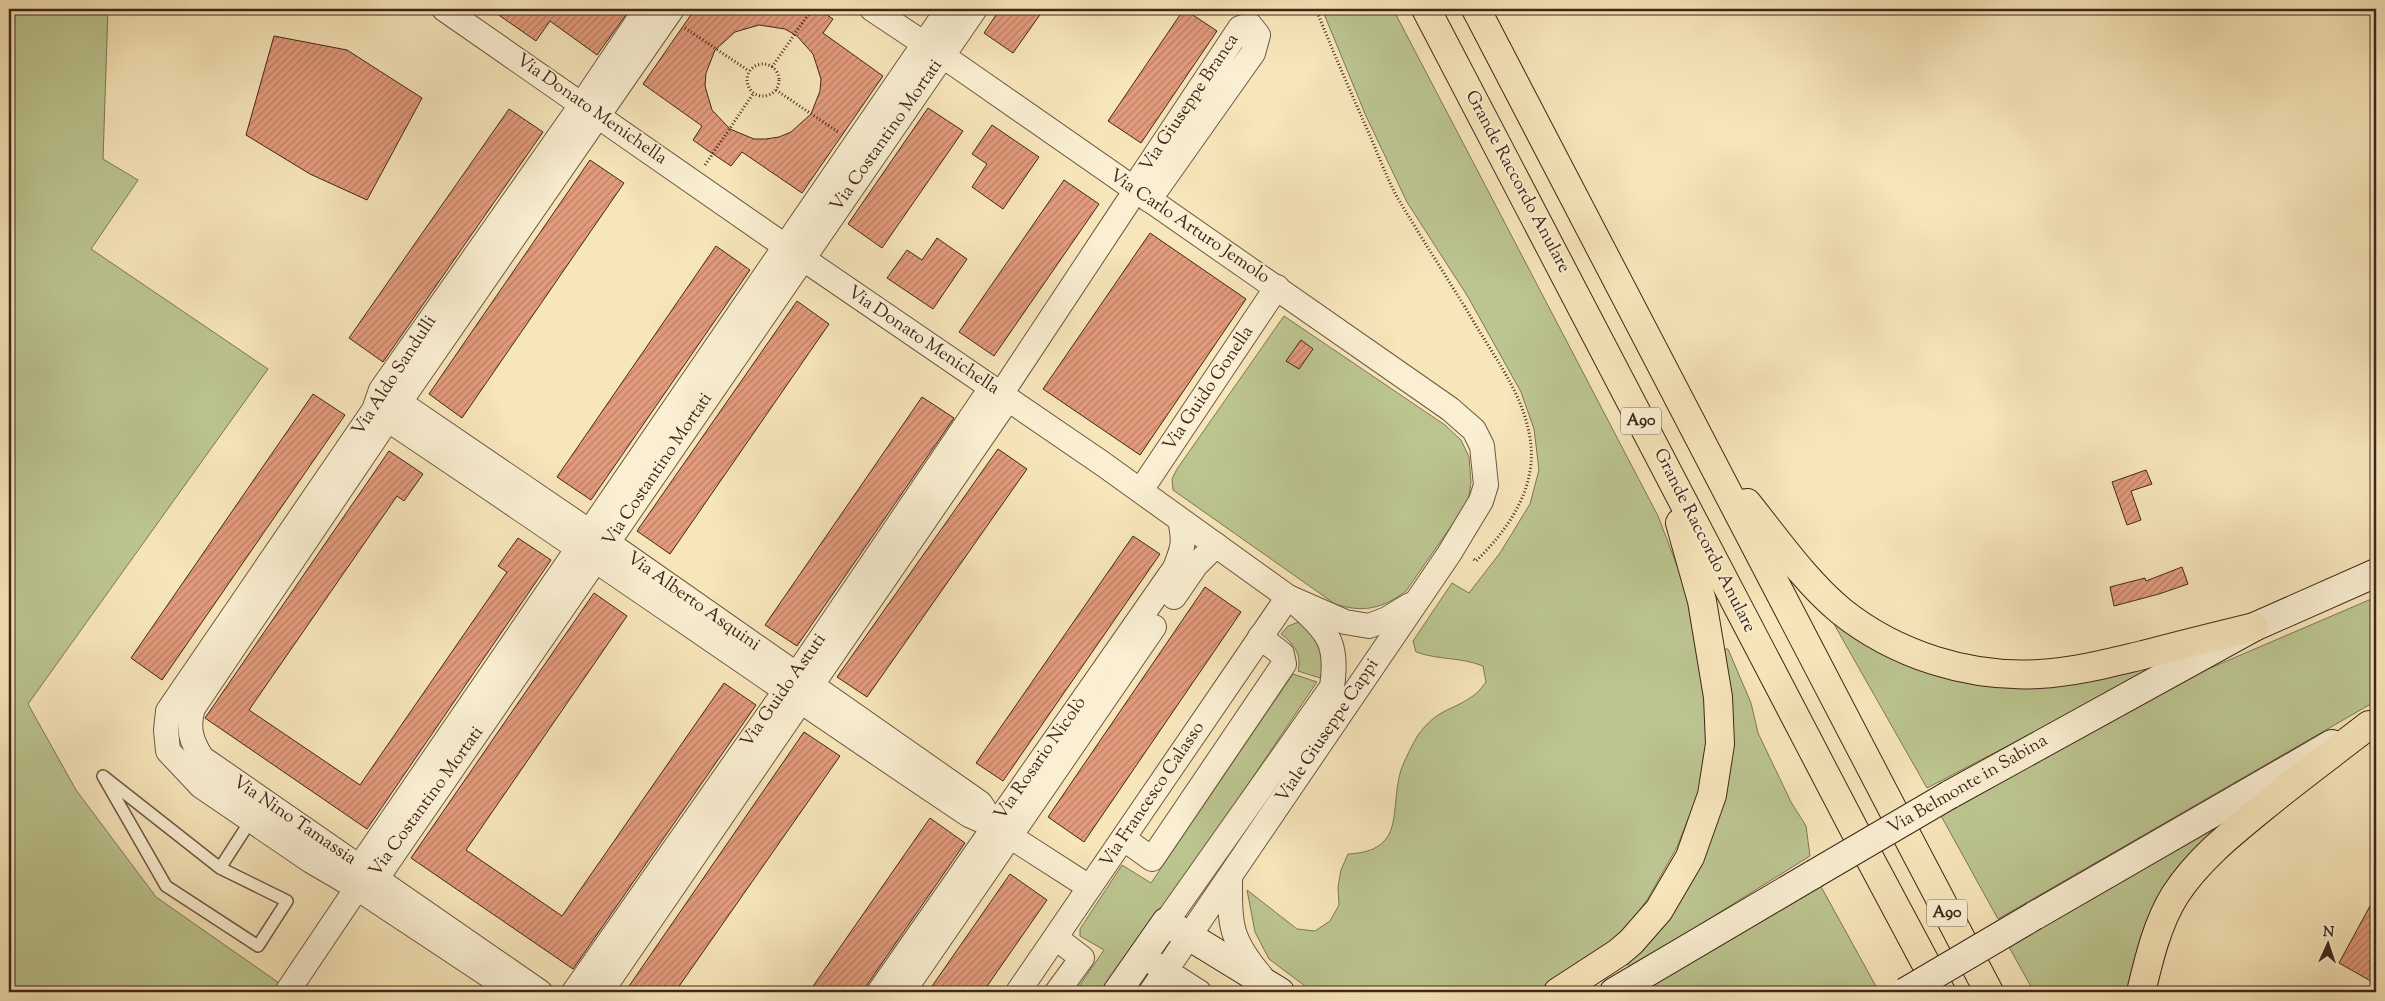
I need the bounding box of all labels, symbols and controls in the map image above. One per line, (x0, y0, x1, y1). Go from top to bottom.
street label: Via Giuseppe Branca (1134, 29, 1246, 177)
street label: Via Donato Menichella (510, 48, 672, 172)
street label: Via Costantino Mortati (825, 55, 949, 217)
street label: Grande Raccordo Anulare (1458, 86, 1576, 278)
street label: Via Carlo Arturo Jemolo (1103, 163, 1275, 291)
street label: Via Donato Menichella (842, 280, 1004, 402)
street label: Via Aldo Sandulli (346, 311, 444, 441)
street label: Via Guido Gonella (1157, 321, 1261, 457)
street label: Via Costantino Mortati (597, 388, 719, 552)
road number: A90 (1621, 408, 1661, 434)
street label: Grande Raccordo Anulare (1646, 444, 1762, 638)
street label: Via Alberto Asquini (621, 546, 765, 658)
street label: Via Guido Astuti (735, 629, 833, 753)
street label: Viale Giuseppe Cappi (1270, 654, 1386, 808)
street label: Via Rosario Nicolò (989, 692, 1093, 826)
street label: Via Francesco Calasso (1094, 717, 1212, 873)
street label: Via Costantino Mortati (363, 721, 491, 883)
street label: Via Belmonte in Sabina (1883, 728, 2053, 842)
street label: Via Nino Tamassia (227, 770, 361, 872)
road number: A90 (1927, 900, 1967, 926)
north arrow (2302, 918, 2352, 968)
text: N (2322, 923, 2335, 943)

